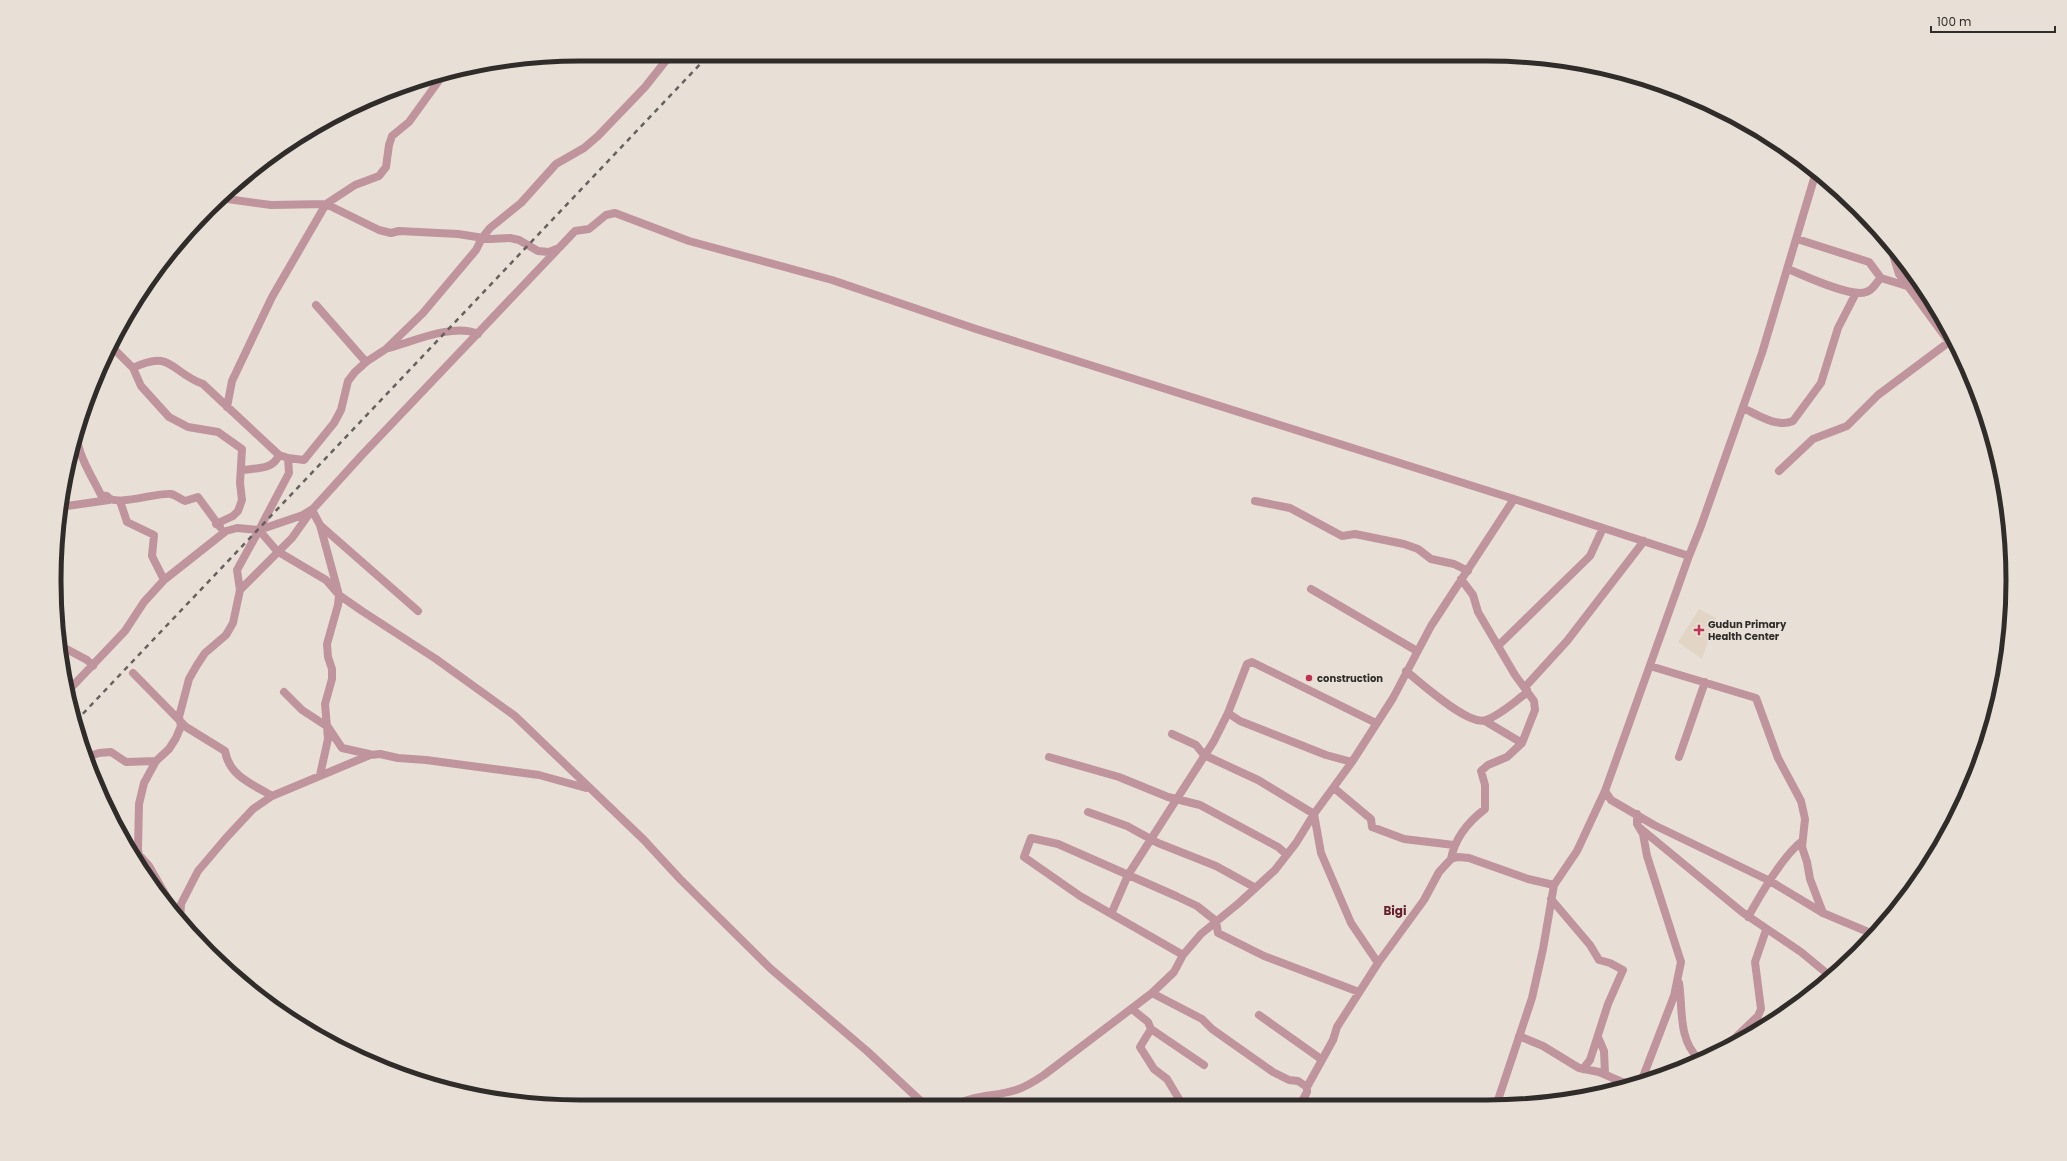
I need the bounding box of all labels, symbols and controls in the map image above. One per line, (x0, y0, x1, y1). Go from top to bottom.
scale bar (1931, 8, 2055, 34)
text: 100 m (1937, 13, 1971, 30)
place label: Gudun Primary Health Center (1708, 617, 1787, 644)
marker: Gudun Primary Health Center (1693, 624, 1705, 636)
place label: construction (1317, 671, 1383, 686)
marker: construction (1304, 673, 1314, 683)
district label: Bigi (1383, 902, 1407, 919)

